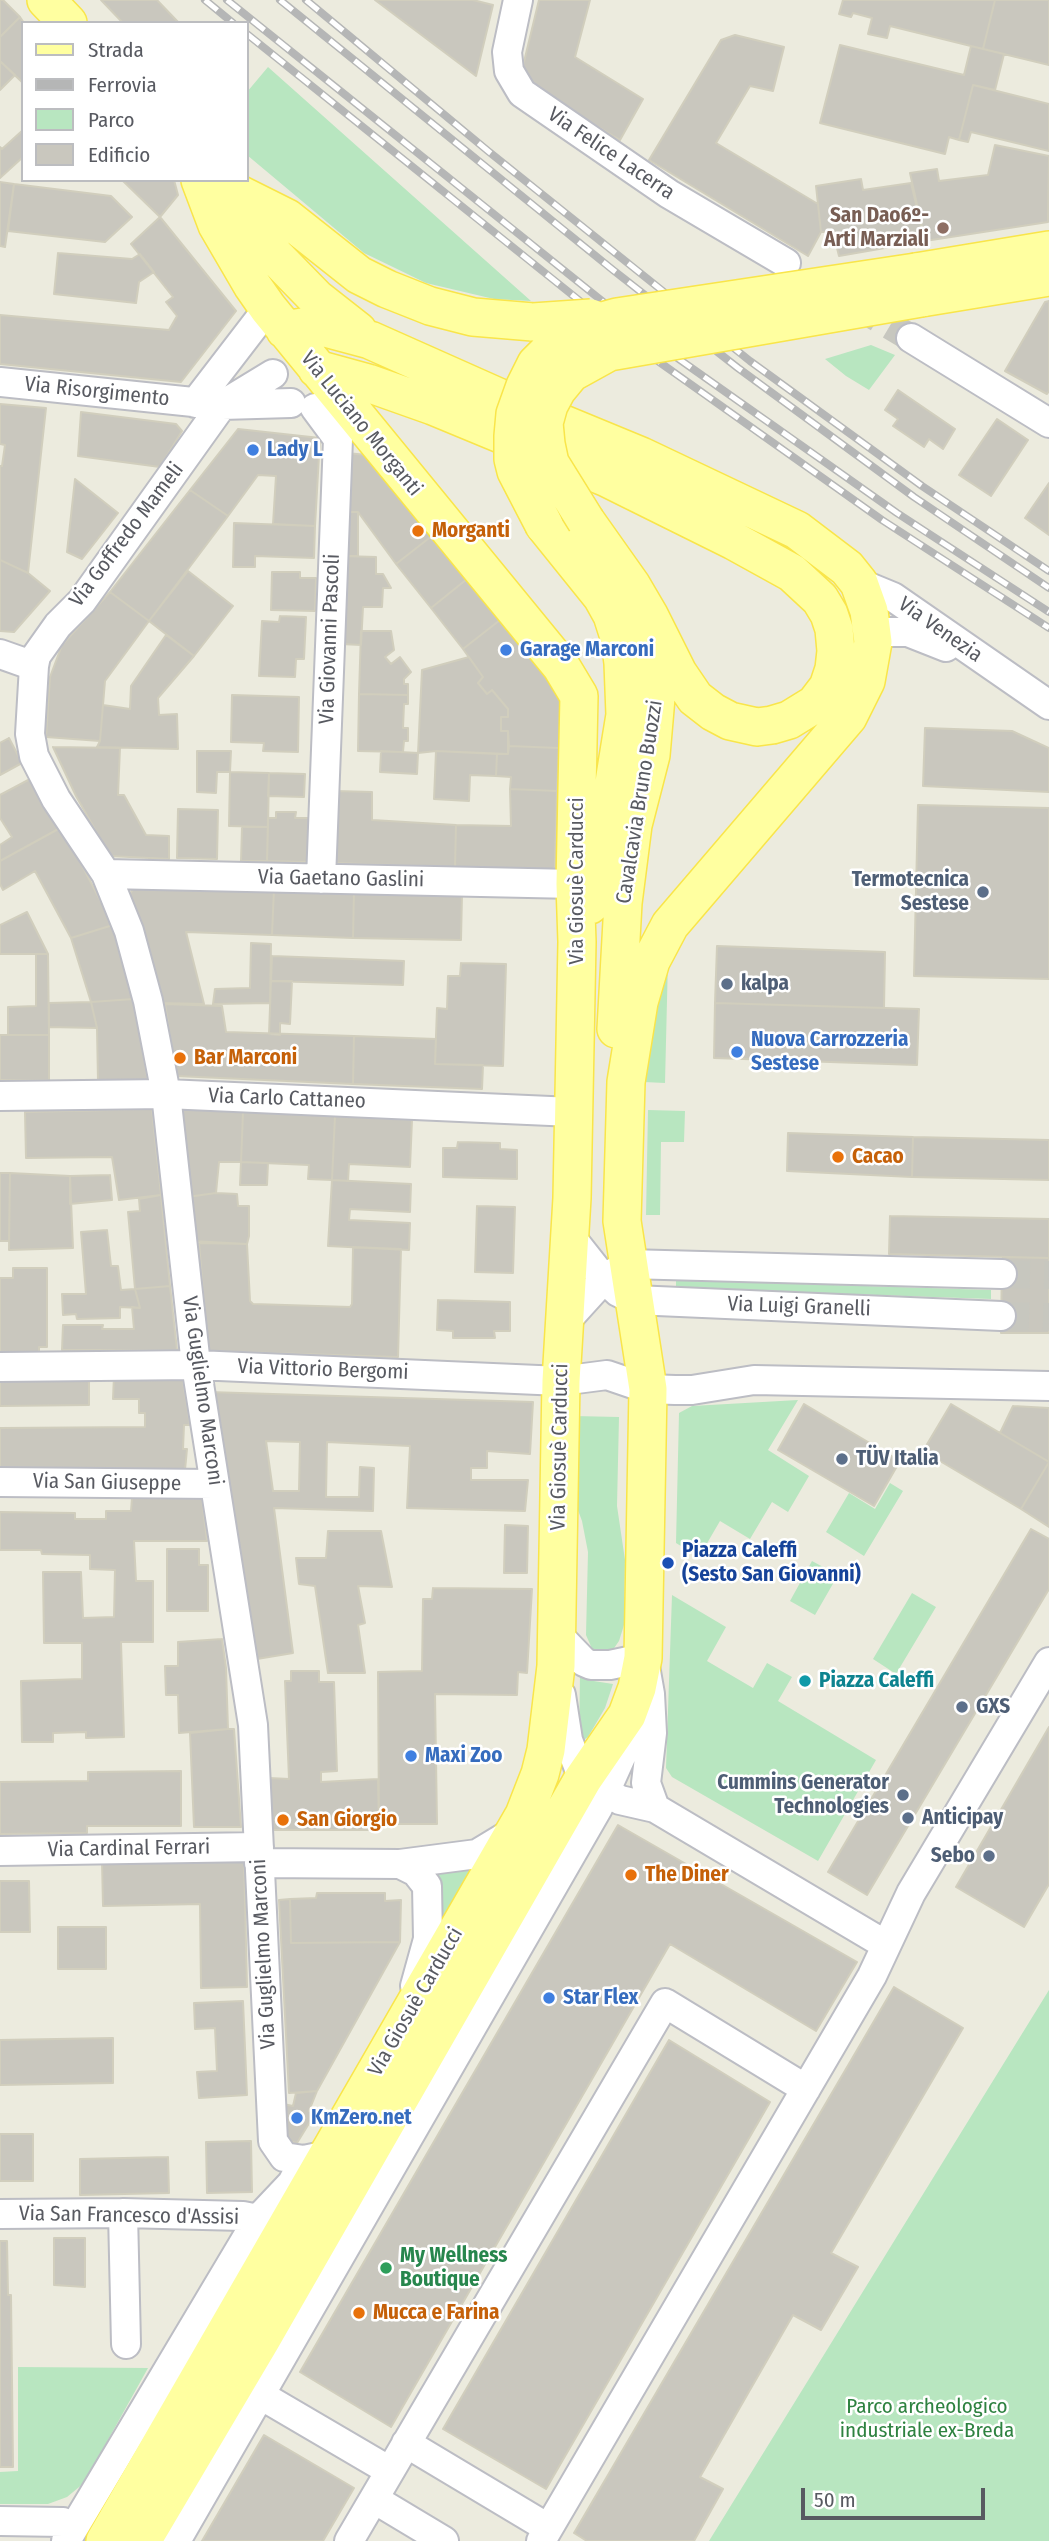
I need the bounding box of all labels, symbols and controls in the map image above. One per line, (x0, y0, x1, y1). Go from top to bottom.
legend (21, 21, 248, 182)
text: Strada (88, 37, 144, 63)
text: Ferrovia (88, 72, 157, 98)
street label: Via Felice Lacerra (543, 102, 679, 206)
text: Parco (88, 107, 135, 133)
text: Edificio (88, 142, 150, 168)
place label: San Dao6º- Arti Marziali (824, 203, 929, 253)
marker: San Dao6º- Arti Marziali (935, 220, 951, 236)
street label: Via Luciano Morganti (295, 347, 427, 501)
street label: Via Risorgimento (23, 372, 171, 412)
place label: Lady L (267, 437, 323, 463)
marker: Lady L (245, 442, 261, 458)
street label: Via Goffredo Mameli (65, 458, 189, 612)
place label: Morganti (432, 518, 510, 544)
marker: Morganti (410, 523, 426, 539)
street label: Via Giovanni Pascoli (314, 553, 346, 725)
street label: Via Venezia (893, 592, 987, 668)
place label: Garage Marconi (520, 637, 654, 663)
marker: Garage Marconi (498, 642, 514, 658)
street label: Cavalcavia Bruno Buozzi (611, 698, 669, 906)
street label: Via Giosuè Carducci (564, 797, 590, 965)
street label: Via Gaetano Gaslini (258, 865, 424, 893)
place label: Termotecnica Sestese (852, 867, 969, 917)
marker: Termotecnica Sestese (975, 884, 991, 900)
place label: kalpa (741, 971, 789, 997)
marker: kalpa (719, 976, 735, 992)
place label: Nuova Carrozzeria Sestese (751, 1027, 908, 1077)
marker: Nuova Carrozzeria Sestese (729, 1044, 745, 1060)
place label: Bar Marconi (194, 1045, 297, 1071)
marker: Bar Marconi (172, 1050, 188, 1066)
street label: Via Carlo Cattaneo (208, 1084, 366, 1114)
place label: Cacao (852, 1144, 904, 1170)
marker: Cacao (830, 1149, 846, 1165)
street label: Via Luigi Granelli (727, 1292, 871, 1322)
street label: Via Guglielmo Marconi (176, 1295, 228, 1487)
street label: Via Vittorio Bergomi (237, 1354, 409, 1386)
street label: Via Giosuè Carducci (546, 1363, 574, 1531)
place label: TÜV Italia (856, 1446, 939, 1472)
marker: TÜV Italia (834, 1451, 850, 1467)
street label: Via San Giuseppe (33, 1469, 181, 1497)
place label: Piazza Caleffi (Sesto San Giovanni) (682, 1538, 861, 1588)
marker: Piazza Caleffi (Sesto San Giovanni) (660, 1555, 676, 1571)
place label: Piazza Caleffi (819, 1668, 934, 1694)
marker: Piazza Caleffi (797, 1673, 813, 1689)
place label: GXS (976, 1694, 1010, 1720)
marker: GXS (954, 1699, 970, 1715)
place label: Maxi Zoo (425, 1743, 503, 1769)
marker: Maxi Zoo (403, 1748, 419, 1764)
place label: Cummins Generator Technologies (717, 1770, 889, 1820)
marker: Cummins Generator Technologies (895, 1787, 911, 1803)
place label: Anticipay (922, 1805, 1003, 1831)
place label: San Giorgio (297, 1807, 397, 1833)
marker: Anticipay (900, 1810, 916, 1826)
marker: San Giorgio (275, 1812, 291, 1828)
street label: Via Cardinal Ferrari (47, 1835, 211, 1863)
place label: Sebo (931, 1843, 975, 1869)
marker: Sebo (981, 1848, 997, 1864)
street label: Via Guglielmo Marconi (246, 1858, 282, 2050)
place label: The Diner (645, 1862, 729, 1888)
marker: The Diner (623, 1867, 639, 1883)
street label: Via Giosuè Carducci (363, 1923, 469, 2081)
place label: Star Flex (563, 1985, 638, 2011)
marker: Star Flex (541, 1990, 557, 2006)
place label: KmZero.net (311, 2105, 412, 2131)
marker: KmZero.net (289, 2110, 305, 2126)
street label: Via San Francesco d'Assisi (19, 2201, 239, 2231)
place label: My Wellness Boutique (400, 2243, 507, 2293)
marker: My Wellness Boutique (378, 2260, 394, 2276)
place label: Mucca e Farina (373, 2300, 500, 2326)
marker: Mucca e Farina (351, 2305, 367, 2321)
park label: Parco archeologico industriale ex-Breda (840, 2394, 1014, 2444)
scale bar (804, 2474, 988, 2518)
text: 50 m (814, 2487, 856, 2513)

